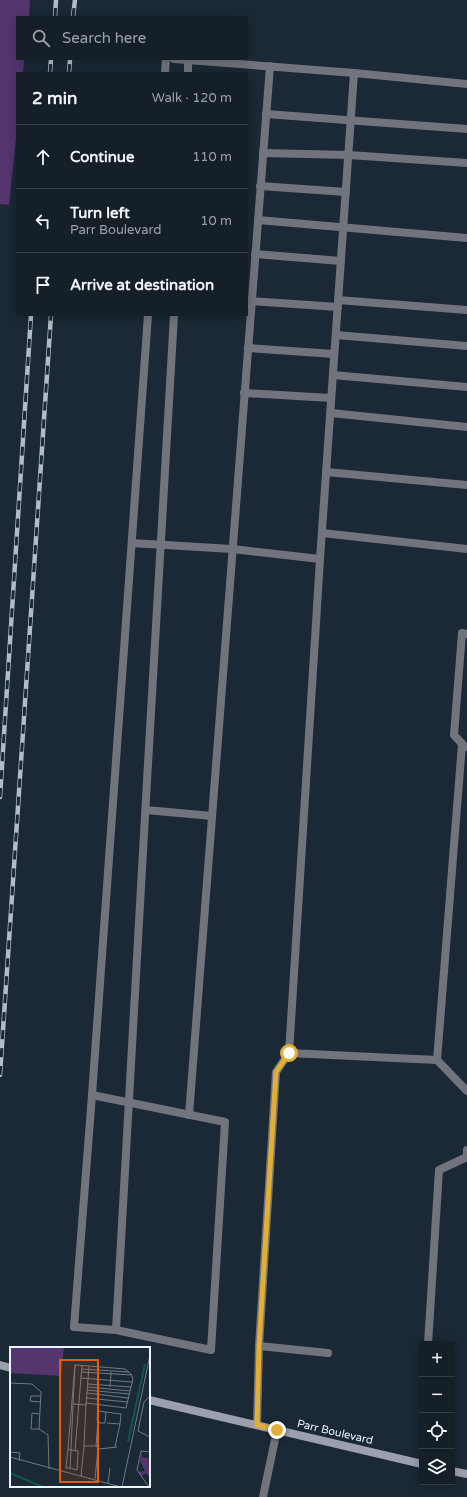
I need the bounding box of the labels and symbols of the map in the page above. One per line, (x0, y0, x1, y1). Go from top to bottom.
route start (280, 1044, 298, 1062)
inset map (10, 1347, 150, 1487)
street label: Parr Boulevard (296, 1417, 374, 1447)
route end (268, 1421, 286, 1439)

